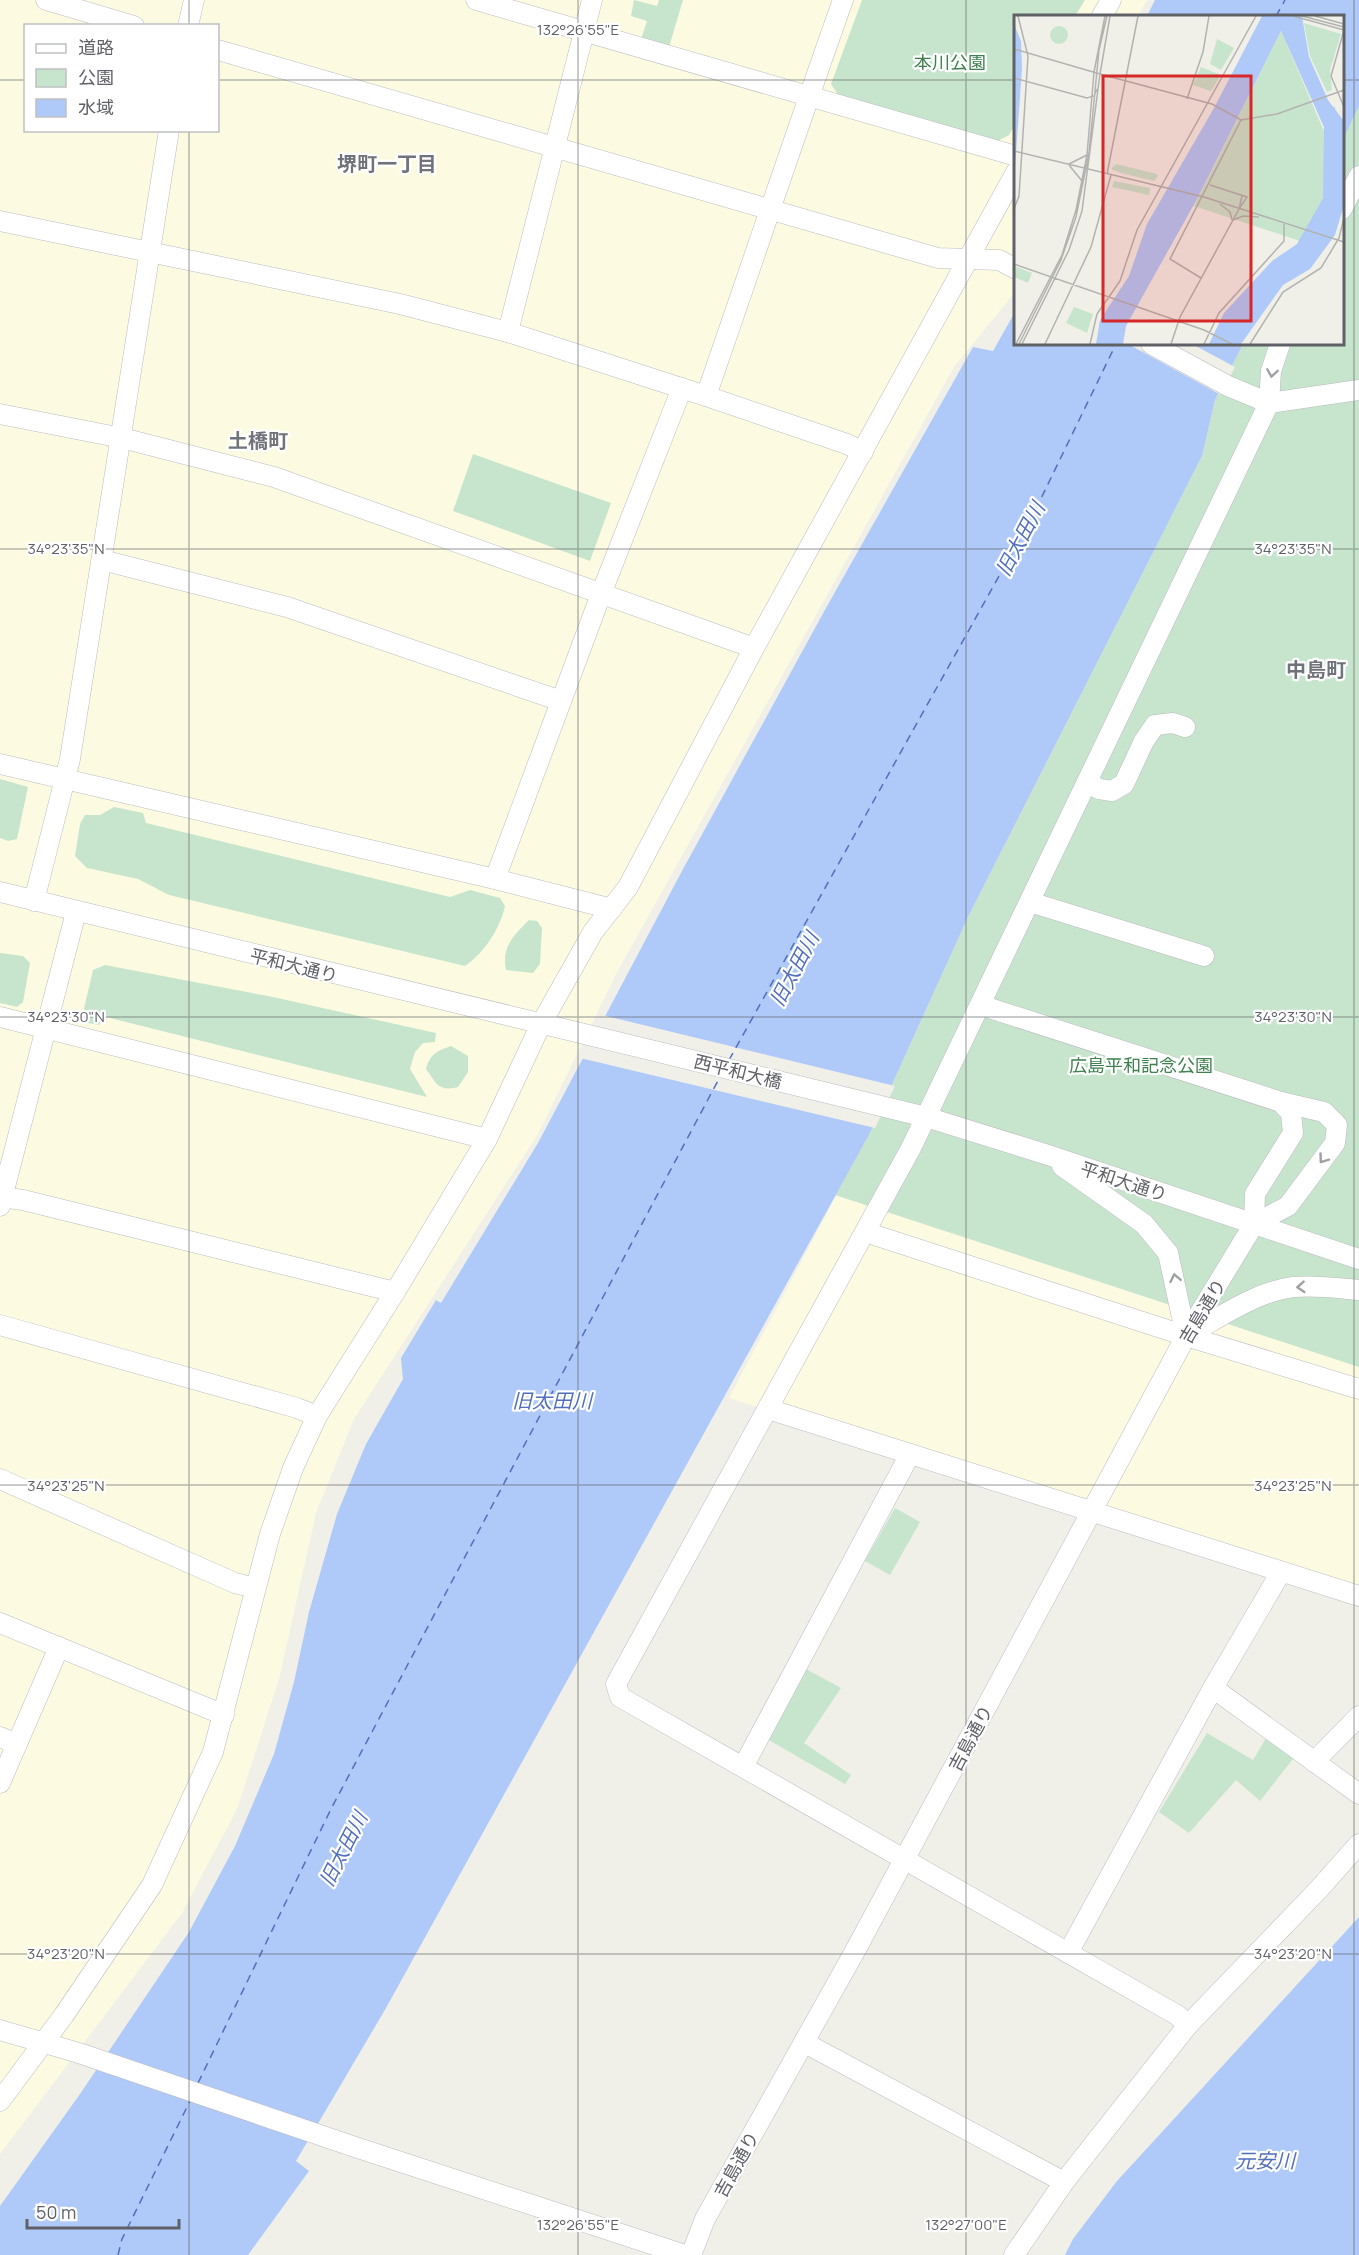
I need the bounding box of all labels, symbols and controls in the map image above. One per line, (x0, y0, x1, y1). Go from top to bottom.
inset map (1014, 15, 1344, 345)
text: 132°26'55"E (537, 19, 619, 40)
legend (24, 24, 219, 132)
text: 道路 (78, 35, 114, 59)
park label: 本川公園 (914, 50, 986, 74)
text: 公園 (78, 65, 114, 89)
text: 水域 (78, 95, 114, 119)
district label: 堺町一丁目 (337, 150, 437, 177)
one-way arrow (1267, 368, 1279, 378)
district label: 土橋町 (228, 427, 288, 454)
water label: 旧太田川 (989, 496, 1052, 581)
text: 34°23'35"N (27, 538, 105, 559)
text: 34°23'35"N (1254, 538, 1332, 559)
district label: 中島町 (1286, 656, 1346, 683)
water label: 旧太田川 (763, 926, 826, 1011)
street label: 平和大通り (247, 942, 341, 988)
text: 34°23'30"N (27, 1006, 105, 1027)
text: 34°23'30"N (1254, 1006, 1332, 1027)
street label: 西平和大橋 (691, 1048, 785, 1094)
park label: 広島平和記念公園 (1069, 1053, 1213, 1077)
one-way arrow (1319, 1153, 1330, 1164)
street label: 平和大通り (1077, 1156, 1171, 1206)
one-way arrow (1169, 1274, 1182, 1284)
street label: 吉島通り (1173, 1274, 1231, 1348)
one-way arrow (1296, 1280, 1305, 1293)
water label: 旧太田川 (512, 1387, 594, 1414)
text: 34°23'25"N (27, 1475, 105, 1496)
text: 34°23'25"N (1254, 1475, 1332, 1496)
street label: 吉島通り (943, 1701, 997, 1775)
water label: 旧太田川 (313, 1805, 374, 1891)
text: 34°23'20"N (27, 1943, 105, 1964)
text: 34°23'20"N (1254, 1943, 1332, 1964)
street label: 吉島通り (708, 2127, 764, 2201)
water label: 元安川 (1235, 2147, 1297, 2174)
scale bar (27, 2192, 178, 2230)
text: 50 m (36, 2200, 76, 2224)
text: 132°26'55"E (537, 2214, 619, 2235)
text: 132°27'00"E (925, 2214, 1007, 2235)

